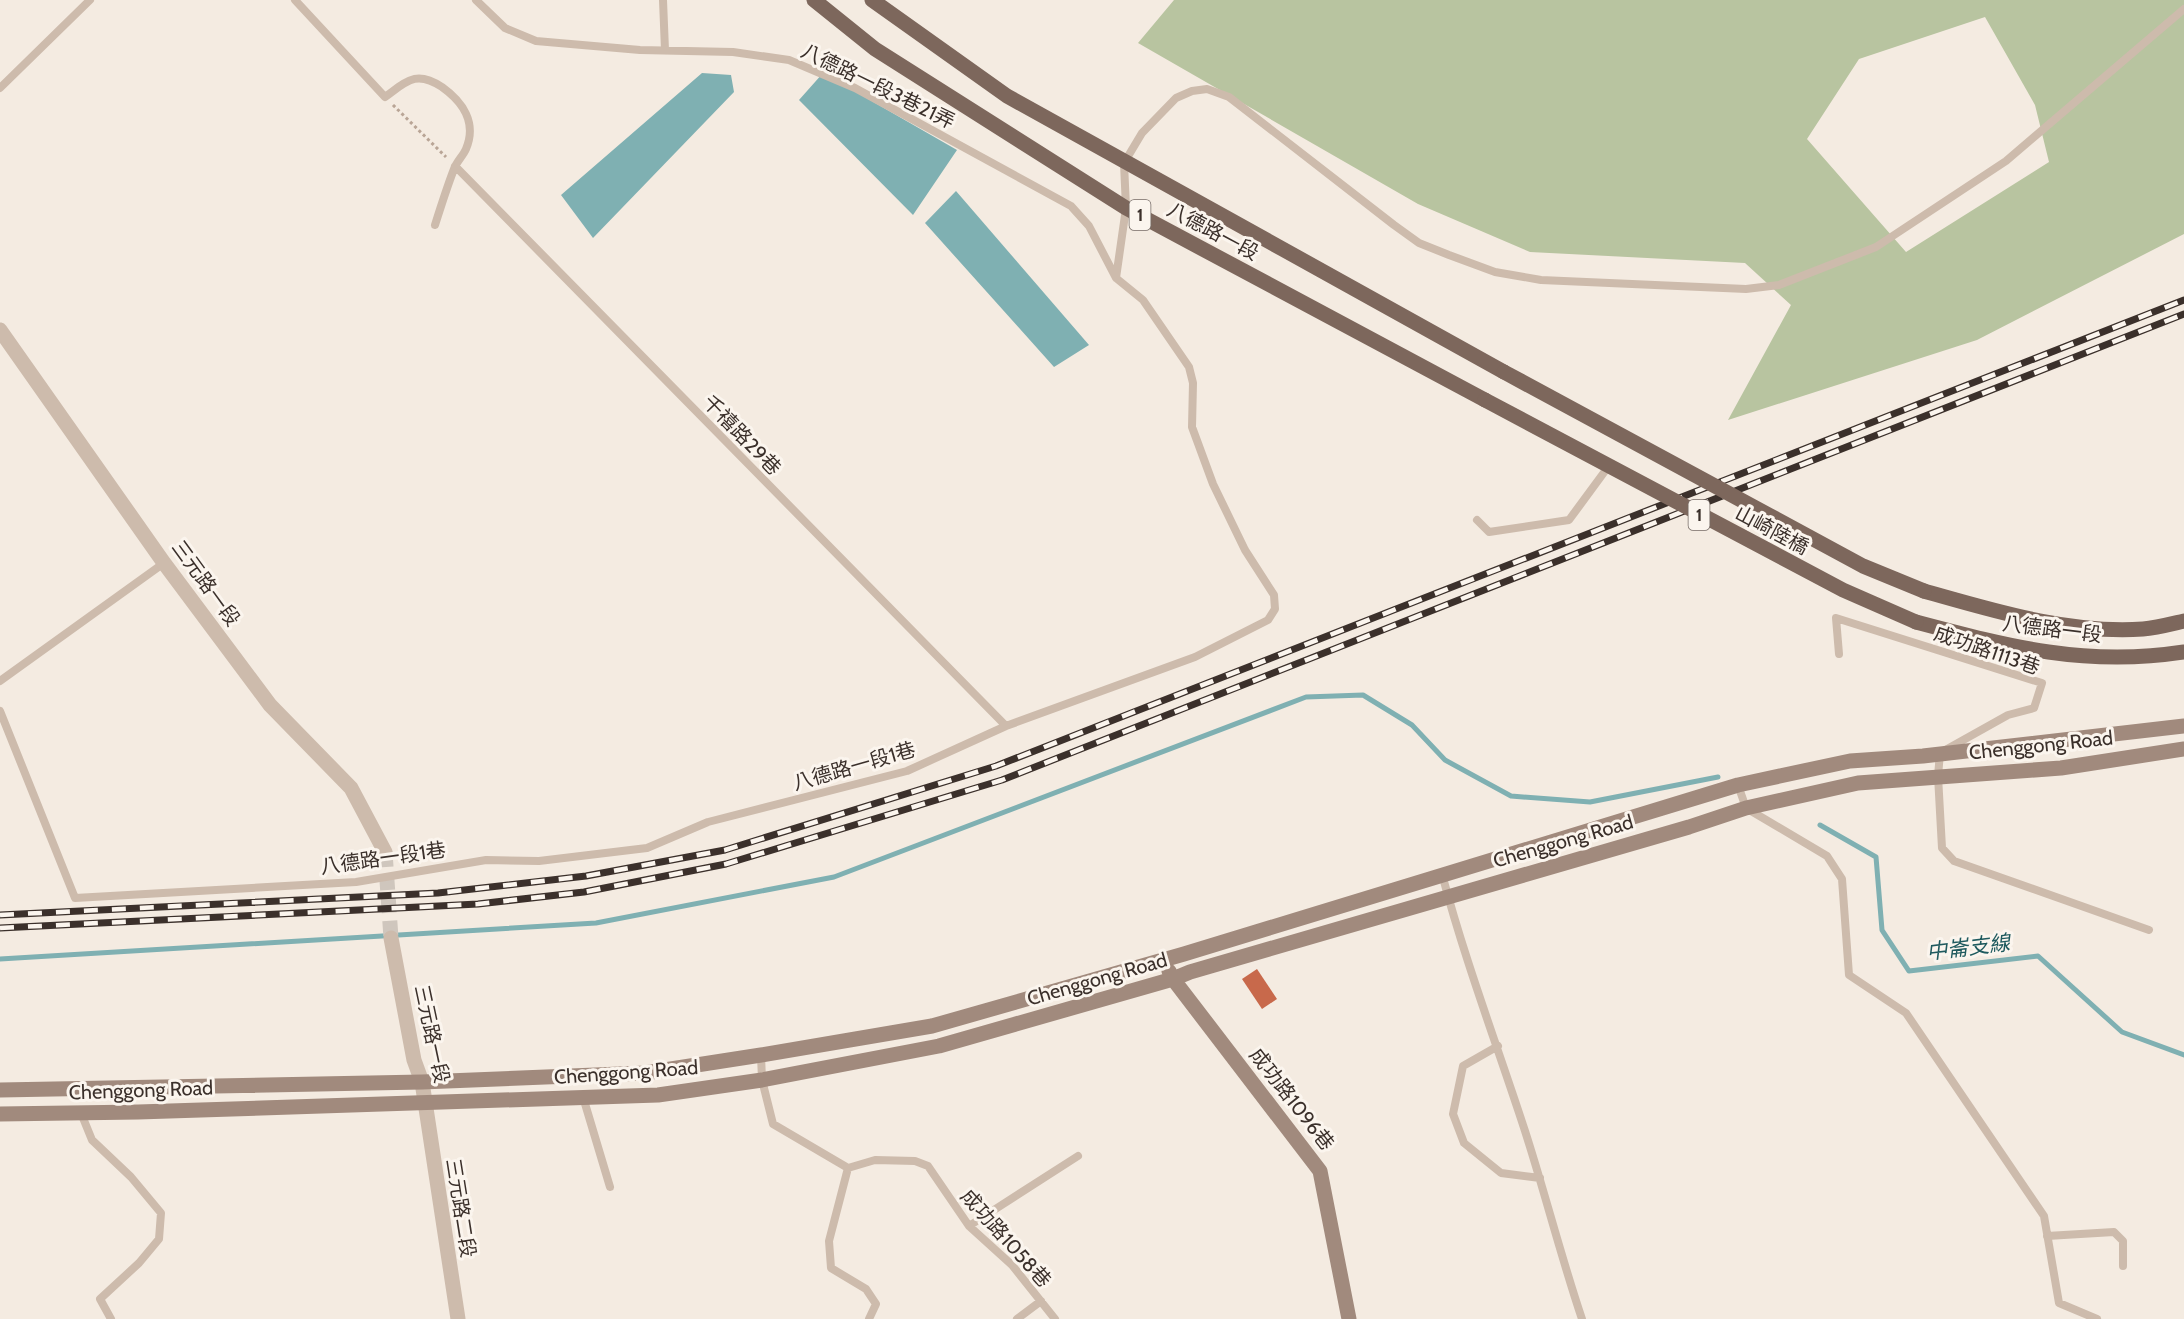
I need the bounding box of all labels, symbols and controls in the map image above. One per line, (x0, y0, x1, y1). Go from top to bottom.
street label: 八德路一段3巷21弄 (797, 38, 959, 134)
street label: 八德路一段 (1163, 197, 1263, 265)
road number: 1 (1130, 200, 1150, 230)
street label: 千禧路29巷 (698, 390, 786, 480)
road number: 1 (1688, 500, 1710, 530)
street label: 山崎陸橋 (1731, 501, 1813, 559)
street label: 三元路一段 (167, 535, 245, 631)
street label: 八德路一段 (2001, 611, 2103, 647)
street label: 成功路1113巷 (1931, 621, 2043, 679)
street label: Chenggong Road (1968, 726, 2114, 764)
street label: 八德路一段1巷 (790, 737, 918, 795)
street label: Chenggong Road (1490, 810, 1636, 872)
street label: 八德路一段1巷 (319, 837, 447, 879)
water label: 中崙支線 (1925, 929, 2013, 965)
street label: Chenggong Road (1024, 948, 1170, 1010)
street label: 三元路一段 (410, 983, 454, 1085)
street label: 成功路1096巷 (1245, 1043, 1339, 1155)
street label: Chenggong Road (553, 1055, 699, 1089)
street label: Chenggong Road (68, 1075, 214, 1105)
street label: 三元路二段 (441, 1157, 481, 1259)
street label: 成功路1058巷 (956, 1184, 1056, 1292)

